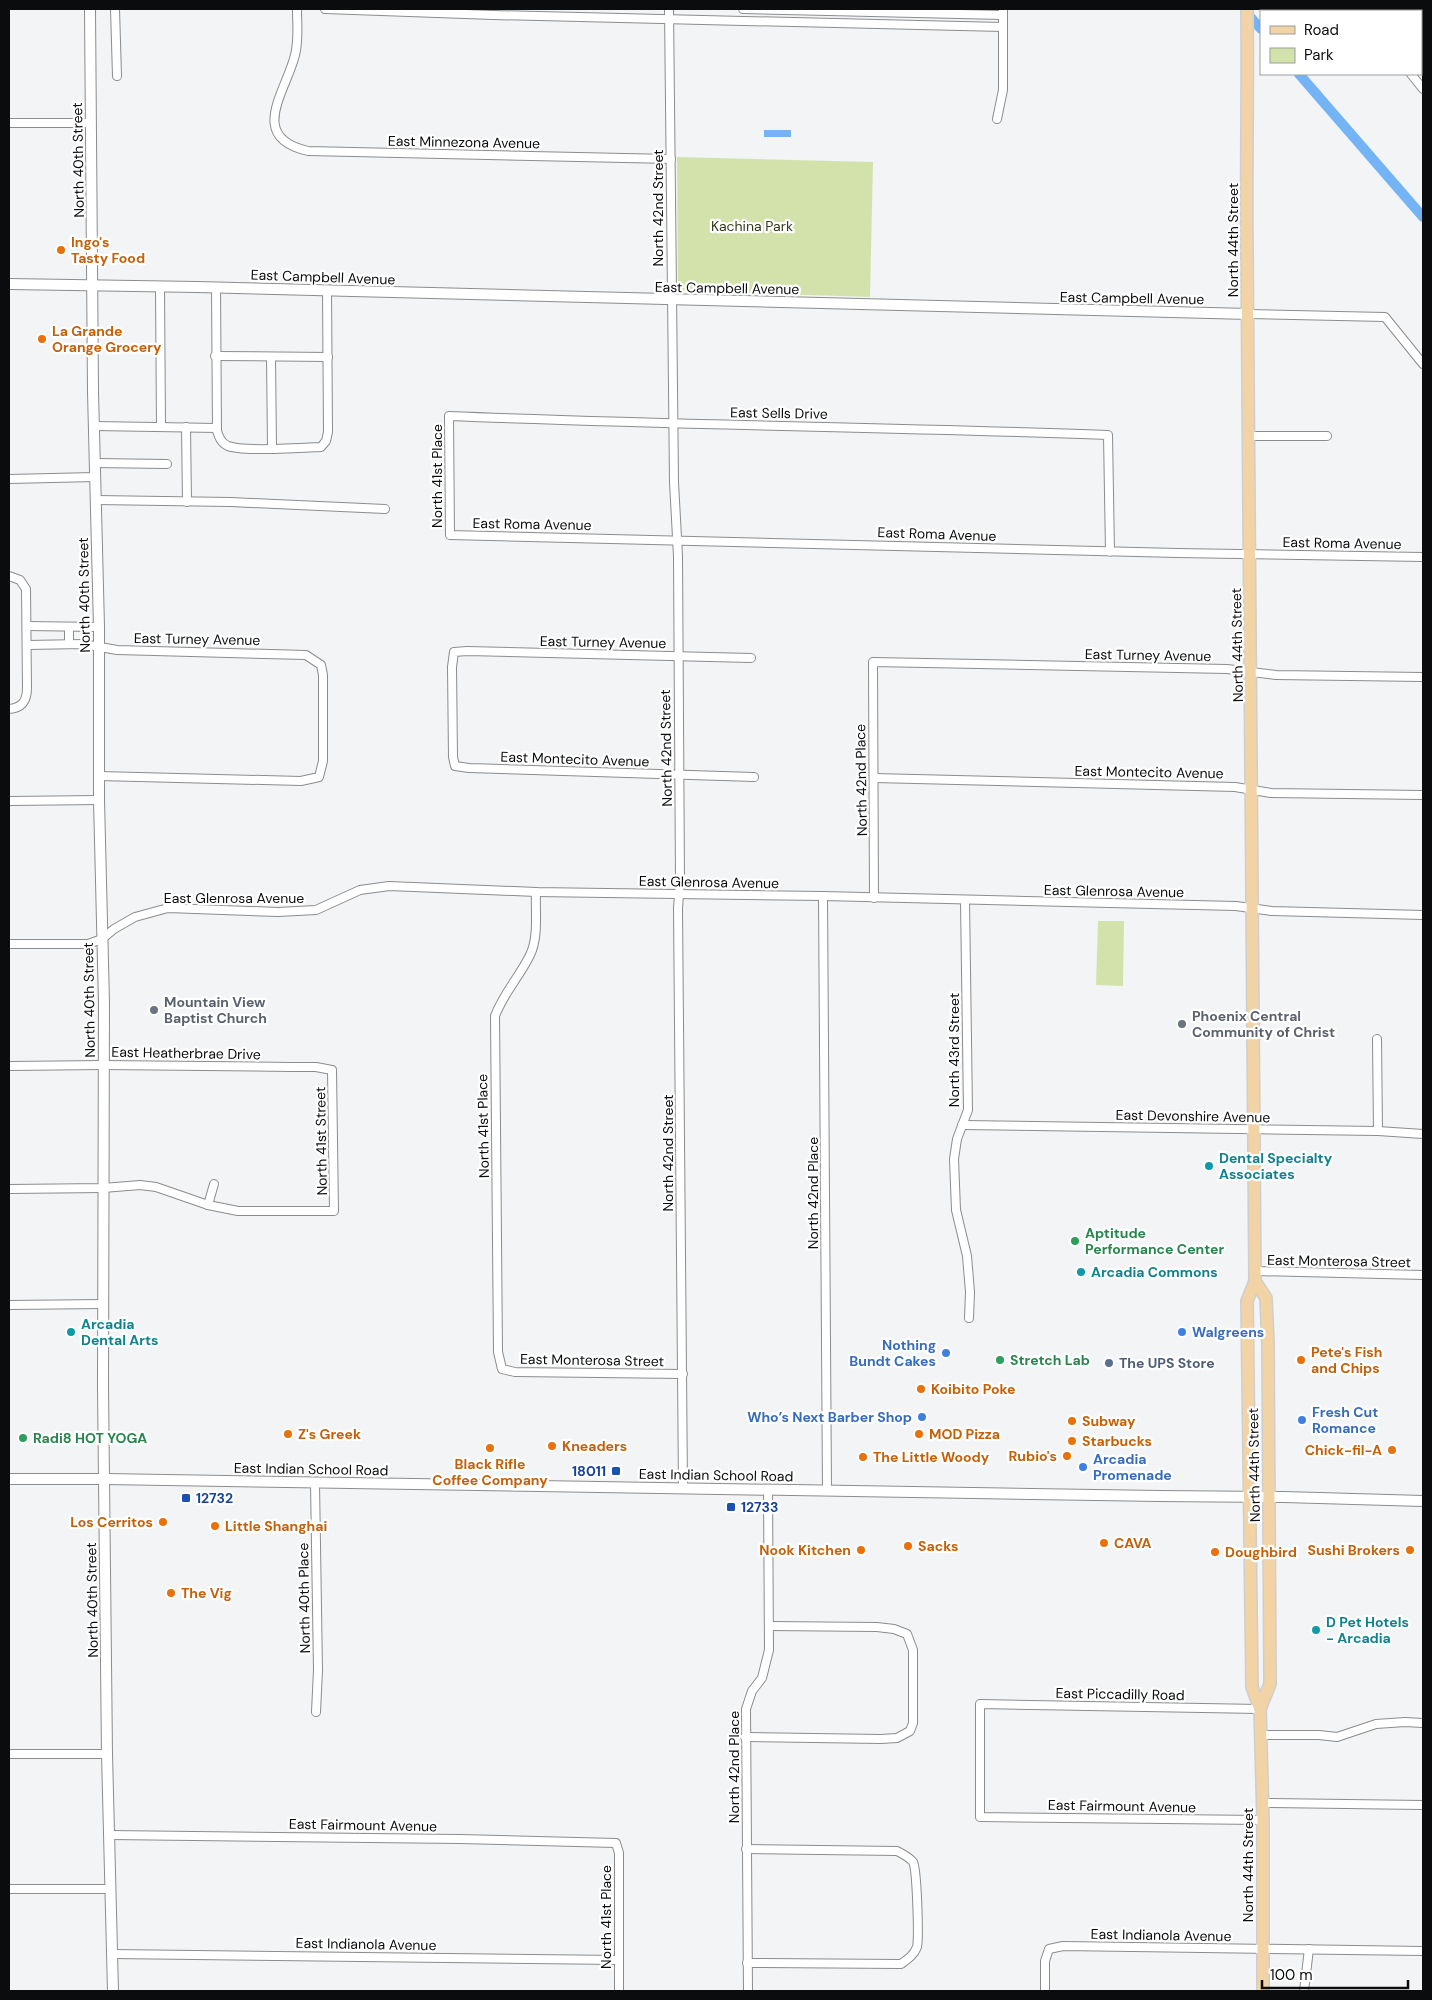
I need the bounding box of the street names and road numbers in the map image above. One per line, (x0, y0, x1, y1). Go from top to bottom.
street label: North 40th Street (68, 102, 88, 218)
street label: East Minnezona Avenue (388, 132, 540, 152)
street label: North 42nd Street (649, 149, 667, 267)
street label: North 44th Street (1224, 183, 1242, 297)
street label: East Campbell Avenue (250, 265, 396, 289)
street label: East Campbell Avenue (655, 278, 799, 298)
street label: East Campbell Avenue (1060, 288, 1204, 308)
street label: East Sells Drive (730, 403, 828, 423)
street label: North 41st Place (428, 424, 446, 528)
street label: East Roma Avenue (472, 514, 592, 534)
street label: East Roma Avenue (877, 523, 997, 545)
street label: East Roma Avenue (1282, 533, 1402, 553)
street label: North 40th Street (74, 537, 94, 653)
street label: North 44th Street (1227, 588, 1247, 702)
street label: East Turney Avenue (134, 629, 260, 649)
street label: East Turney Avenue (540, 632, 666, 652)
street label: East Turney Avenue (1085, 645, 1211, 665)
street label: North 42nd Street (656, 689, 676, 807)
street label: North 42nd Place (851, 724, 871, 836)
street label: East Montecito Avenue (500, 747, 650, 771)
street label: East Montecito Avenue (1074, 762, 1224, 782)
street label: East Glenrosa Avenue (639, 872, 779, 892)
street label: East Glenrosa Avenue (1044, 881, 1184, 901)
street label: East Glenrosa Avenue (164, 889, 304, 907)
street label: North 40th Street (79, 942, 99, 1058)
street label: North 43rd Street (945, 993, 963, 1107)
street label: East Heatherbrae Drive (111, 1043, 261, 1063)
street label: North 41st Place (473, 1074, 493, 1178)
street label: North 41st Street (311, 1086, 331, 1196)
street label: North 42nd Street (659, 1094, 677, 1212)
street label: East Devonshire Avenue (1115, 1106, 1271, 1126)
street label: North 42nd Place (804, 1137, 822, 1249)
street label: East Monterosa Street (1267, 1251, 1411, 1271)
street label: East Monterosa Street (520, 1350, 664, 1370)
street label: North 44th Street (1244, 1408, 1264, 1522)
street label: East Indian School Road (234, 1459, 388, 1479)
street label: East Indian School Road (639, 1465, 793, 1485)
street label: North 40th Street (82, 1542, 102, 1658)
street label: North 40th Place (294, 1543, 314, 1653)
street label: East Piccadilly Road (1055, 1684, 1185, 1704)
street label: North 42nd Place (725, 1711, 743, 1823)
street label: East Fairmount Avenue (1048, 1796, 1196, 1816)
street label: North 44th Street (1239, 1808, 1257, 1922)
street label: East Fairmount Avenue (289, 1815, 437, 1835)
street label: North 41st Place (597, 1865, 615, 1969)
street label: East Indianola Avenue (1090, 1925, 1232, 1945)
street label: East Indianola Avenue (295, 1934, 437, 1954)

